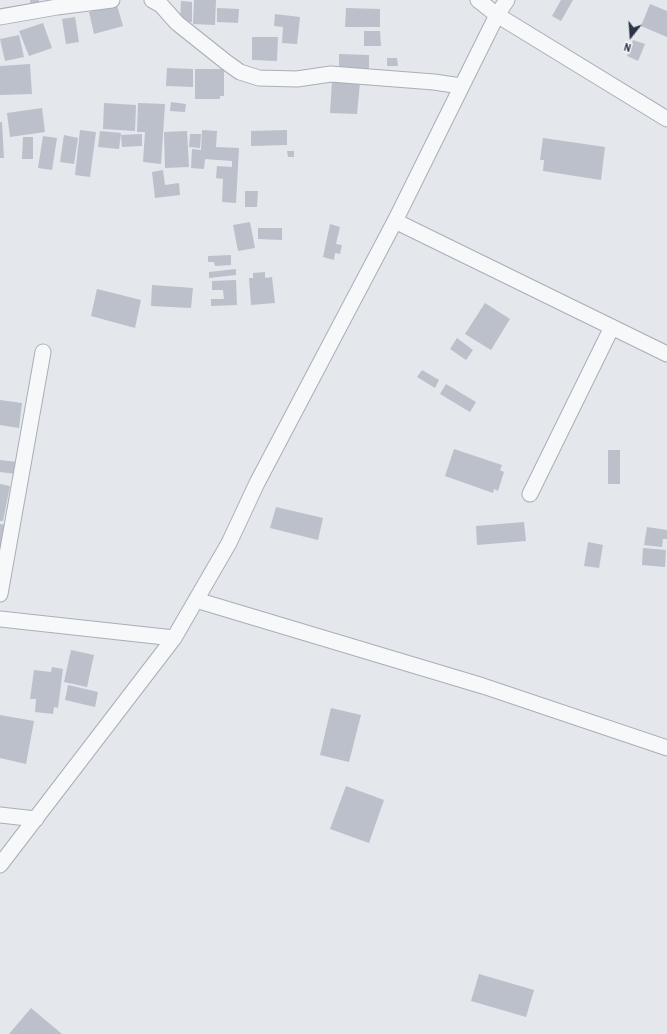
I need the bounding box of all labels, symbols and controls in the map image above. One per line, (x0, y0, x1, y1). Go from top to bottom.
north arrow (611, 16, 651, 56)
text: N (622, 40, 633, 55)

